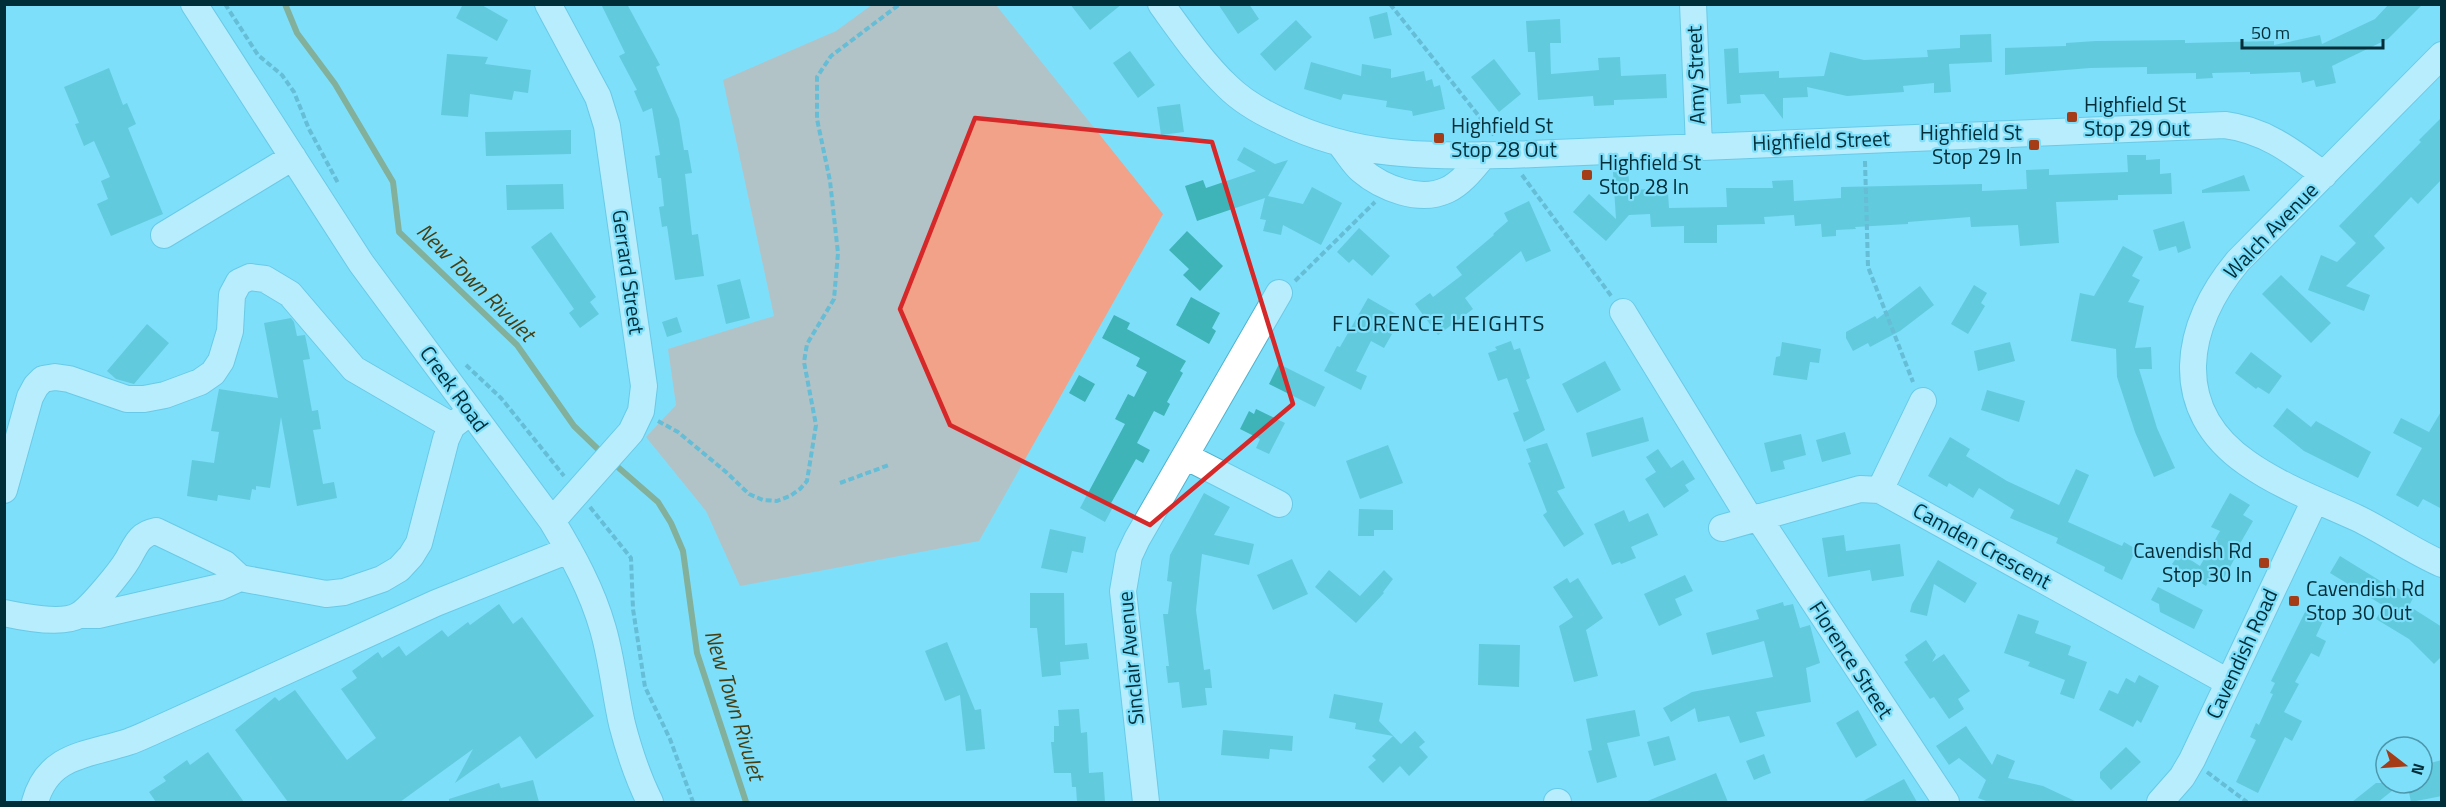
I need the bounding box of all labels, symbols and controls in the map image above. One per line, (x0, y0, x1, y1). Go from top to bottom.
scale bar (2242, 12, 2383, 50)
text: 50 m (2251, 19, 2290, 46)
street label: Amy Street (1677, 24, 1713, 125)
place label: Highfield St Stop 29 Out (2084, 88, 2190, 144)
place label: Highfield St Stop 28 Out (1451, 109, 1557, 165)
marker: Highfield St Stop 29 Out (2065, 110, 2079, 124)
place label: Highfield St Stop 29 In (1920, 116, 2023, 172)
street label: Highfield Street (1752, 122, 1891, 158)
marker: Highfield St Stop 28 Out (1432, 131, 1446, 145)
marker: Highfield St Stop 29 In (2027, 138, 2041, 152)
place label: Highfield St Stop 28 In (1599, 146, 1702, 202)
marker: Highfield St Stop 28 In (1580, 168, 1594, 182)
street label: Walch Avenue (2216, 174, 2325, 286)
street label: Gerrard Street (604, 208, 654, 337)
water label: New Town Rivulet (409, 215, 545, 351)
district label: FLORENCE HEIGHTS (1332, 306, 1546, 340)
street label: Creek Road (413, 339, 497, 438)
street label: Camden Crescent (1907, 494, 2058, 597)
place label: Cavendish Rd Stop 30 In (2133, 534, 2252, 590)
marker: Cavendish Rd Stop 30 In (2257, 556, 2271, 570)
place label: Cavendish Rd Stop 30 Out (2306, 572, 2425, 628)
street label: Cavendish Road (2197, 583, 2285, 724)
street label: Sinclair Avenue (1108, 590, 1152, 726)
street label: Florence Street (1802, 594, 1902, 725)
marker: Cavendish Rd Stop 30 Out (2287, 594, 2301, 608)
water label: New Town Rivulet (696, 626, 775, 787)
north arrow (2374, 735, 2434, 795)
text: N (2405, 761, 2431, 778)

